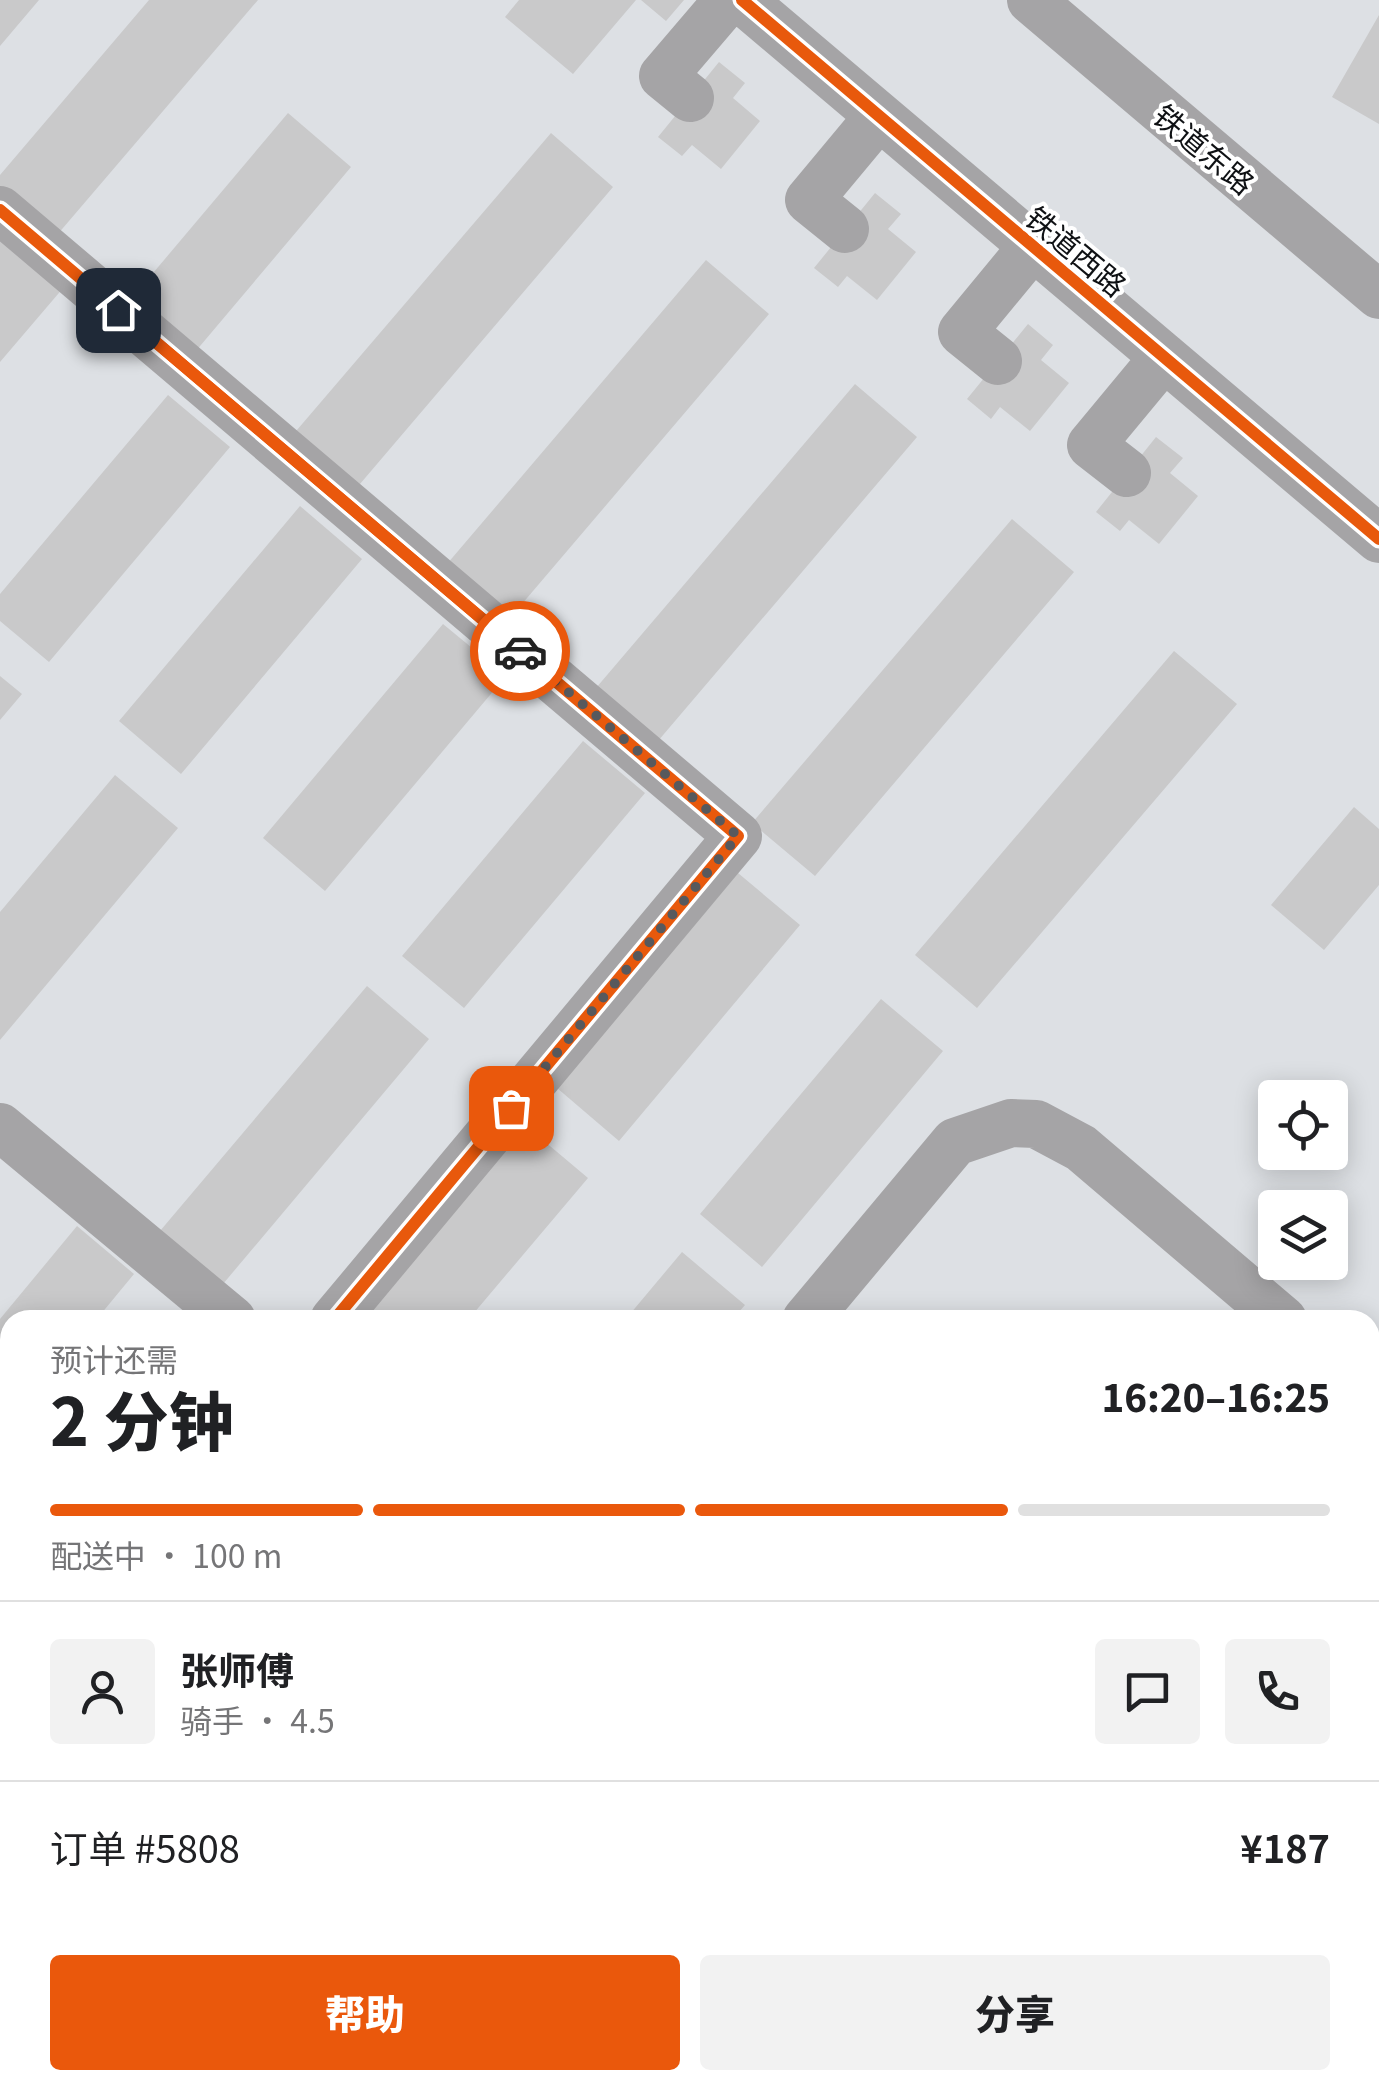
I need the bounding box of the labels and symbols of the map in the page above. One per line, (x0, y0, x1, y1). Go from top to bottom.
street label: 铁道东路 (1145, 93, 1265, 203)
street label: 铁道西路 (1017, 195, 1137, 305)
pin (76, 268, 161, 353)
courier (470, 601, 570, 701)
pin (469, 1066, 554, 1151)

